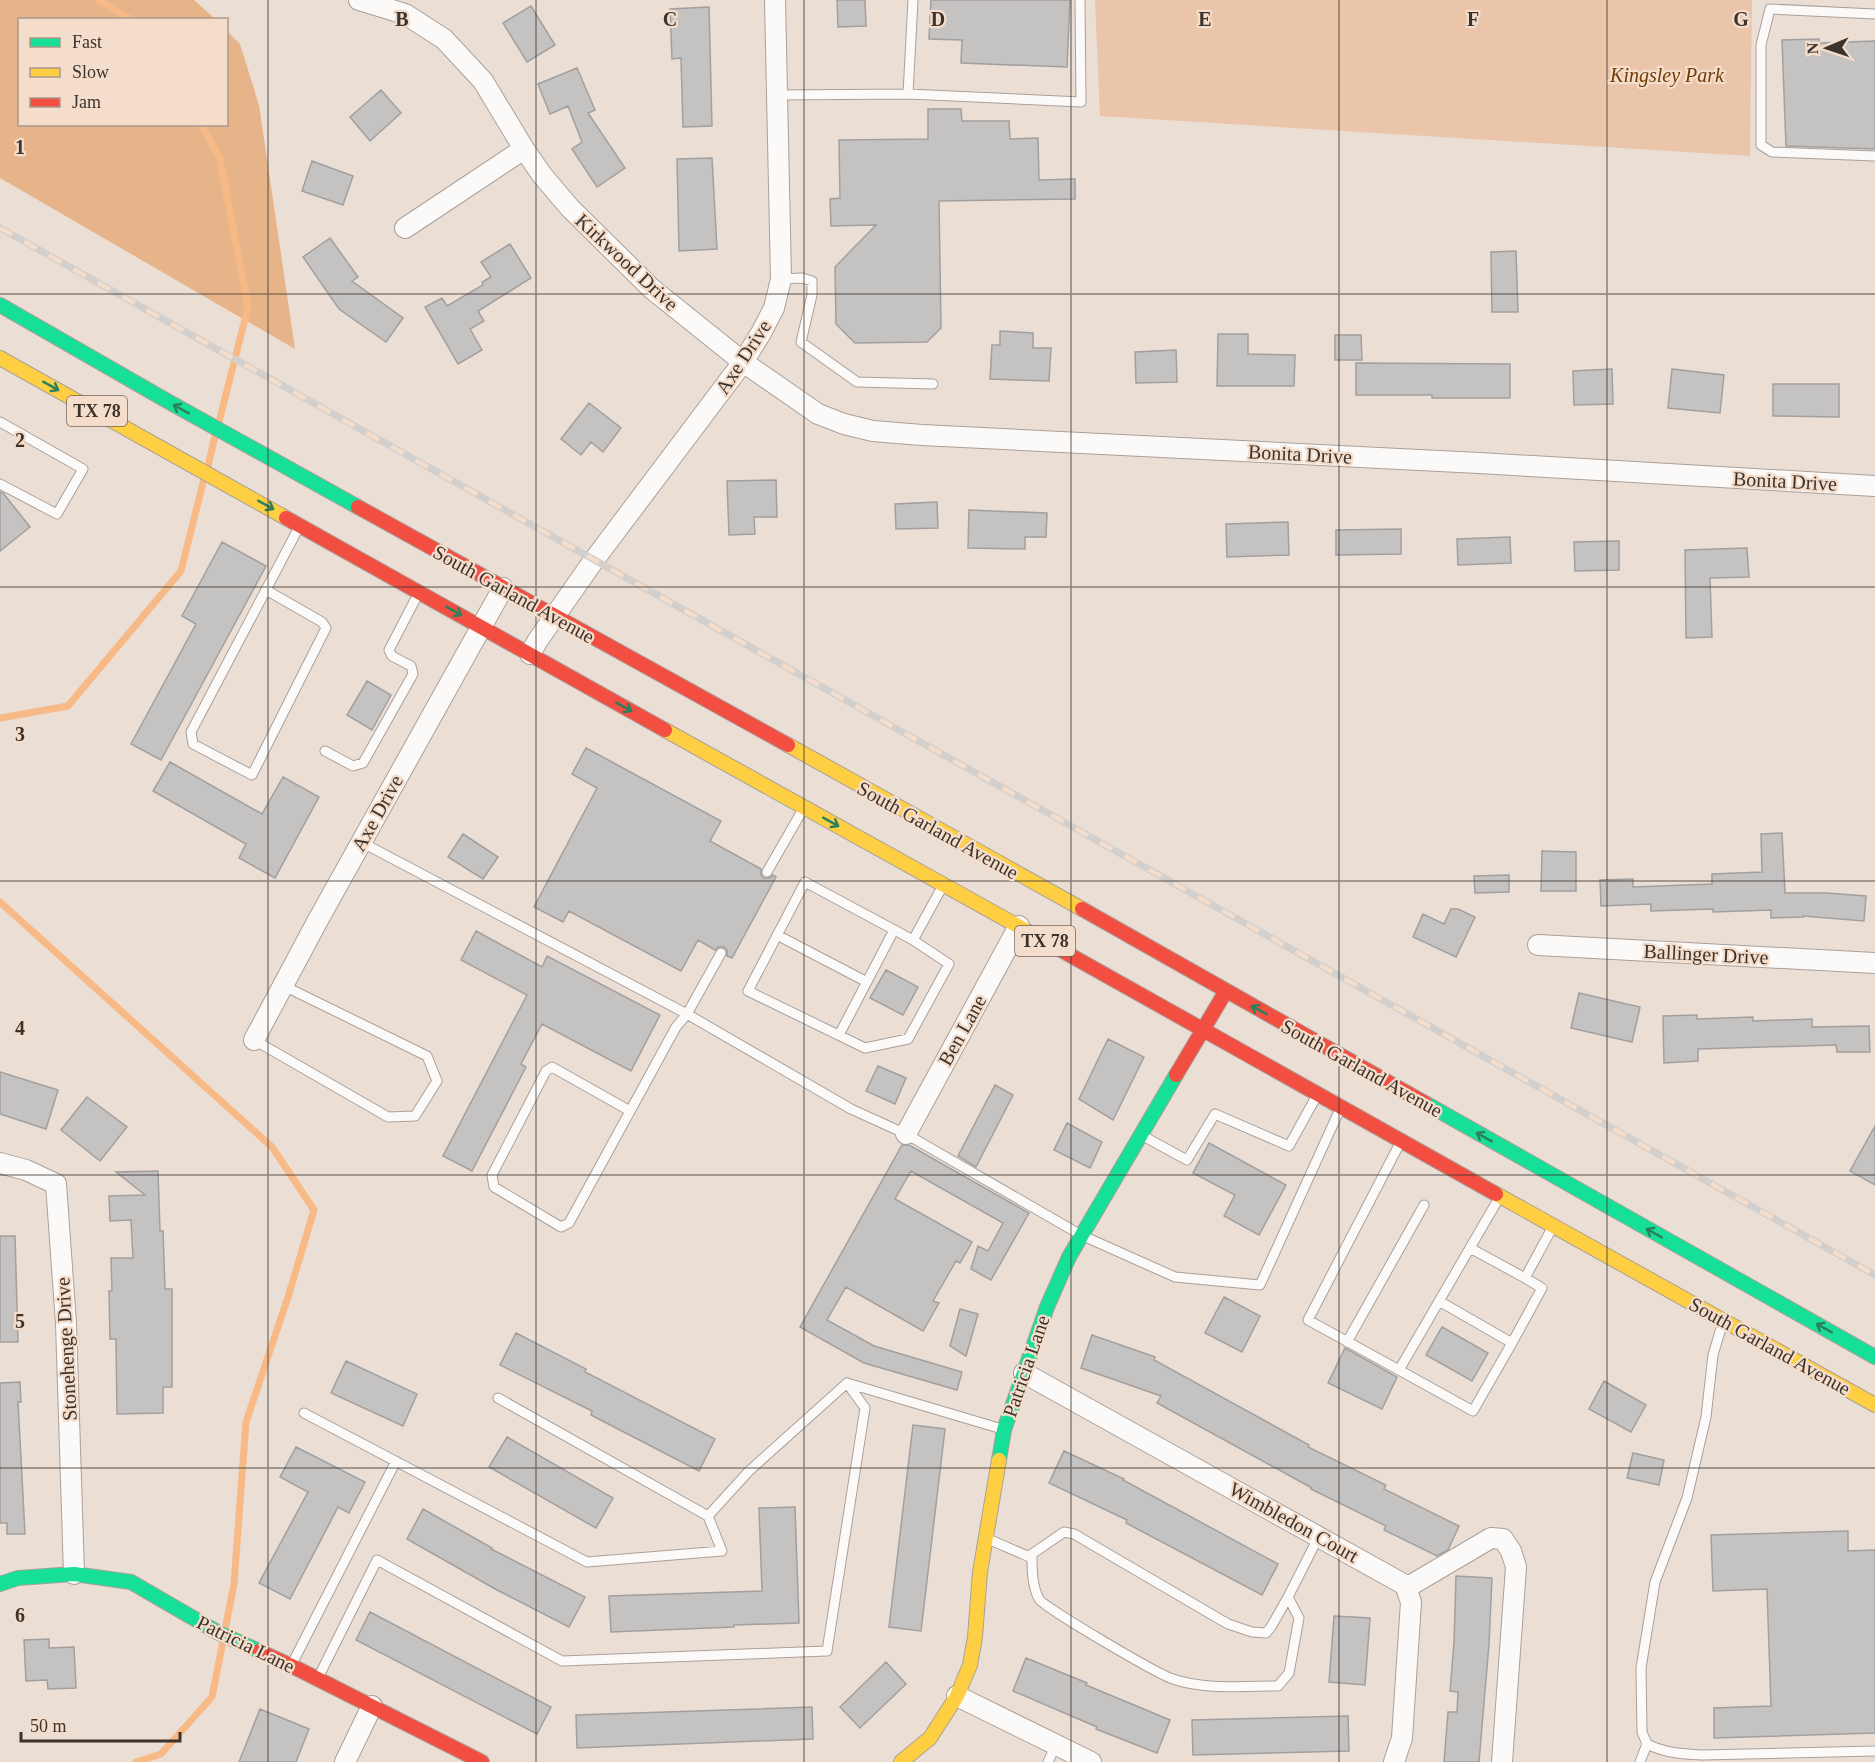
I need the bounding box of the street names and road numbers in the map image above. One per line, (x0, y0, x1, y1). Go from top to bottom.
street label: Kirkwood Drive (571, 209, 683, 315)
street label: Axe Drive (711, 316, 775, 398)
road number: TX 78 (67, 396, 127, 426)
street label: Bonita Drive (1248, 440, 1353, 468)
street label: Bonita Drive (1733, 467, 1838, 495)
street label: South Garland Avenue (430, 541, 598, 647)
street label: Axe Drive (347, 771, 407, 855)
street label: South Garland Avenue (854, 777, 1022, 883)
road number: TX 78 (1015, 926, 1075, 956)
street label: Ballinger Drive (1643, 940, 1769, 969)
street label: Ben Lane (934, 991, 990, 1069)
street label: South Garland Avenue (1278, 1015, 1446, 1121)
street label: Stonehenge Drive (51, 1276, 82, 1421)
street label: South Garland Avenue (1686, 1293, 1854, 1399)
street label: Patricia Lane (998, 1312, 1054, 1420)
street label: Wimbledon Court (1226, 1477, 1363, 1567)
street label: Patricia Lane (194, 1611, 299, 1677)

